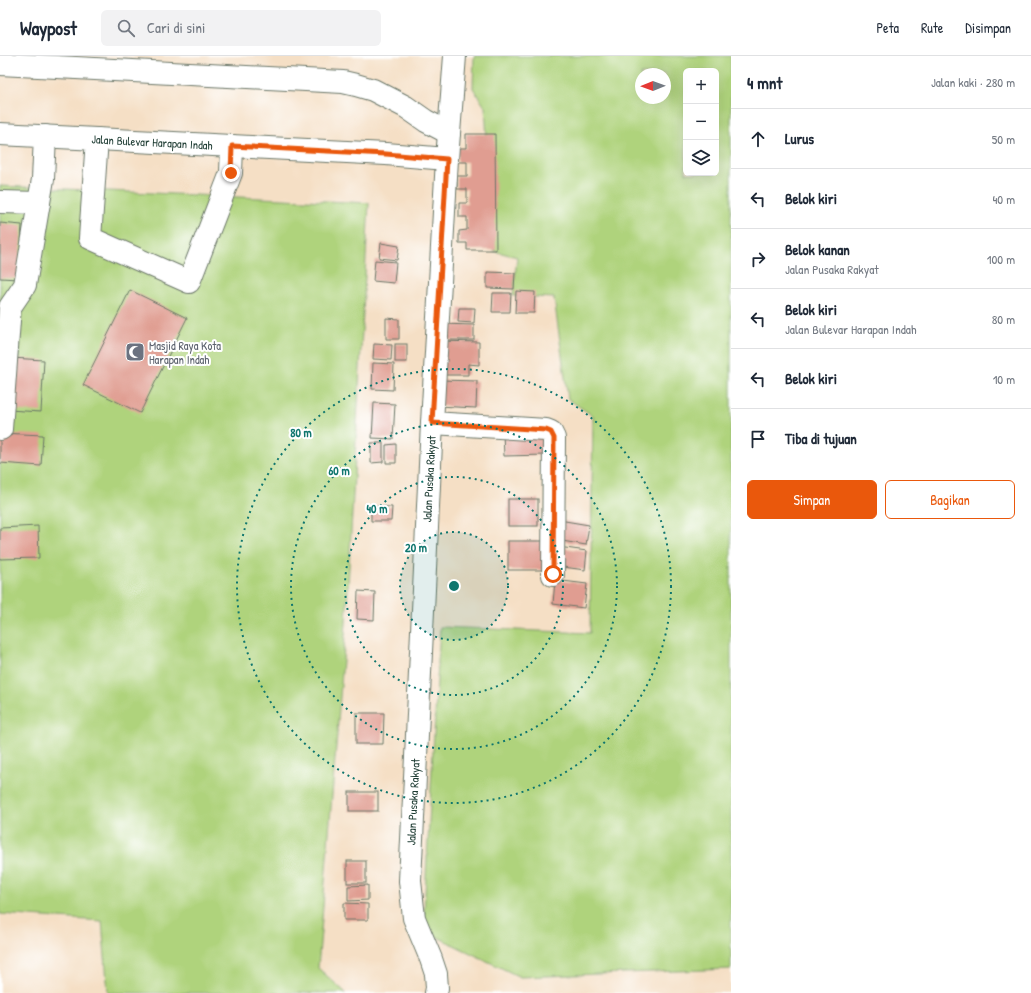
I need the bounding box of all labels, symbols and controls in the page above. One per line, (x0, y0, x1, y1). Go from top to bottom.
search box (101, 10, 381, 46)
text: Waypost (20, 15, 77, 41)
icon: search (115, 17, 137, 39)
text: Cari di sini (147, 17, 205, 38)
text: Peta (876, 18, 899, 37)
text: Rute (921, 18, 943, 37)
text: Disimpan (965, 18, 1011, 37)
north arrow (635, 68, 671, 104)
map controls (683, 68, 719, 176)
button: + (683, 68, 719, 104)
text: 4 mnt (747, 71, 782, 94)
text: Jalan kaki · 280 m (931, 73, 1015, 91)
button: − (683, 104, 719, 140)
icon: ahead (747, 128, 769, 150)
text: Lurus (785, 128, 814, 149)
street label: Jalan Bulevar Harapan Indah (91, 130, 213, 154)
text: 50 m (992, 130, 1015, 148)
button: layers (683, 140, 719, 176)
route end (222, 164, 240, 182)
icon: left (747, 188, 769, 210)
text: Belok kiri (785, 188, 837, 209)
text: 40 m (992, 190, 1015, 208)
text: Belok kanan (785, 239, 850, 260)
icon: right (747, 248, 769, 270)
text: 100 m (987, 250, 1015, 268)
text: Jalan Pusaka Rakyat (785, 260, 879, 278)
text: Belok kiri (785, 299, 837, 320)
icon: left (747, 308, 769, 330)
text: 80 m (992, 310, 1015, 328)
text: Jalan Bulevar Harapan Indah (785, 320, 916, 338)
place label: Masjid Raya Kota Harapan Indah (149, 337, 221, 368)
mosque icon: Masjid Raya Kota Harapan Indah (124, 341, 146, 363)
icon: left (747, 368, 769, 390)
text: Belok kiri (785, 368, 837, 389)
text: 10 m (993, 370, 1015, 388)
text: 80 m (290, 424, 312, 441)
icon: arrive (747, 428, 769, 450)
text: Tiba di tujuan (785, 428, 857, 449)
street label: Jalan Pusaka Rakyat (418, 434, 440, 523)
text: 60 m (328, 462, 350, 479)
button: Simpan (747, 480, 877, 519)
button: Bagikan (885, 480, 1015, 519)
text: 40 m (367, 500, 387, 517)
text: 20 m (405, 539, 427, 556)
route start (544, 565, 562, 583)
centre of rings (447, 579, 461, 593)
street label: Jalan Pusaka Rakyat (402, 757, 424, 846)

